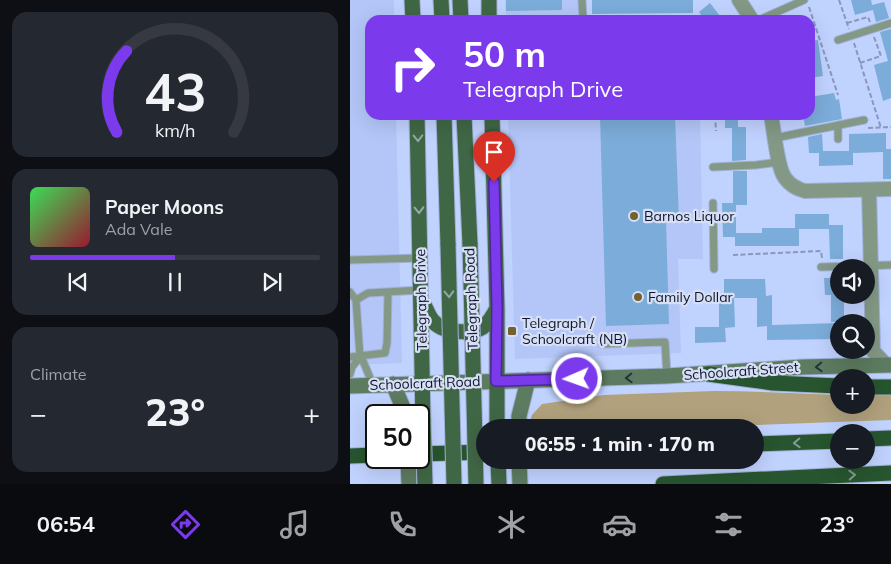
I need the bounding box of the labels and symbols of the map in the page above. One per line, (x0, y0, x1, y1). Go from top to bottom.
pin (473, 131, 515, 182)
one-way arrow (412, 134, 423, 142)
one-way arrow (414, 206, 424, 214)
place label: Barnos Liquor (644, 207, 735, 225)
marker: Barnos Liquor (628, 210, 640, 222)
street label: Telegraph Road (460, 248, 482, 350)
street label: Telegraph Drive (411, 249, 431, 351)
place label: Family Dollar (648, 288, 734, 306)
one-way arrow (444, 290, 454, 298)
marker: Family Dollar (632, 291, 644, 303)
place label: Telegraph / Schoolcraft (NB) (522, 314, 627, 348)
marker: Telegraph / Schoolcraft (NB) (506, 325, 518, 337)
position arrow (550, 352, 602, 404)
street label: Schoolcraft Street (683, 358, 799, 384)
one-way arrow (815, 361, 823, 372)
street label: Schoolcraft Road (369, 372, 481, 394)
one-way arrow (624, 372, 632, 383)
speed limit sign: 50 (365, 404, 430, 469)
one-way arrow (793, 437, 801, 448)
one-way arrow (848, 469, 856, 480)

